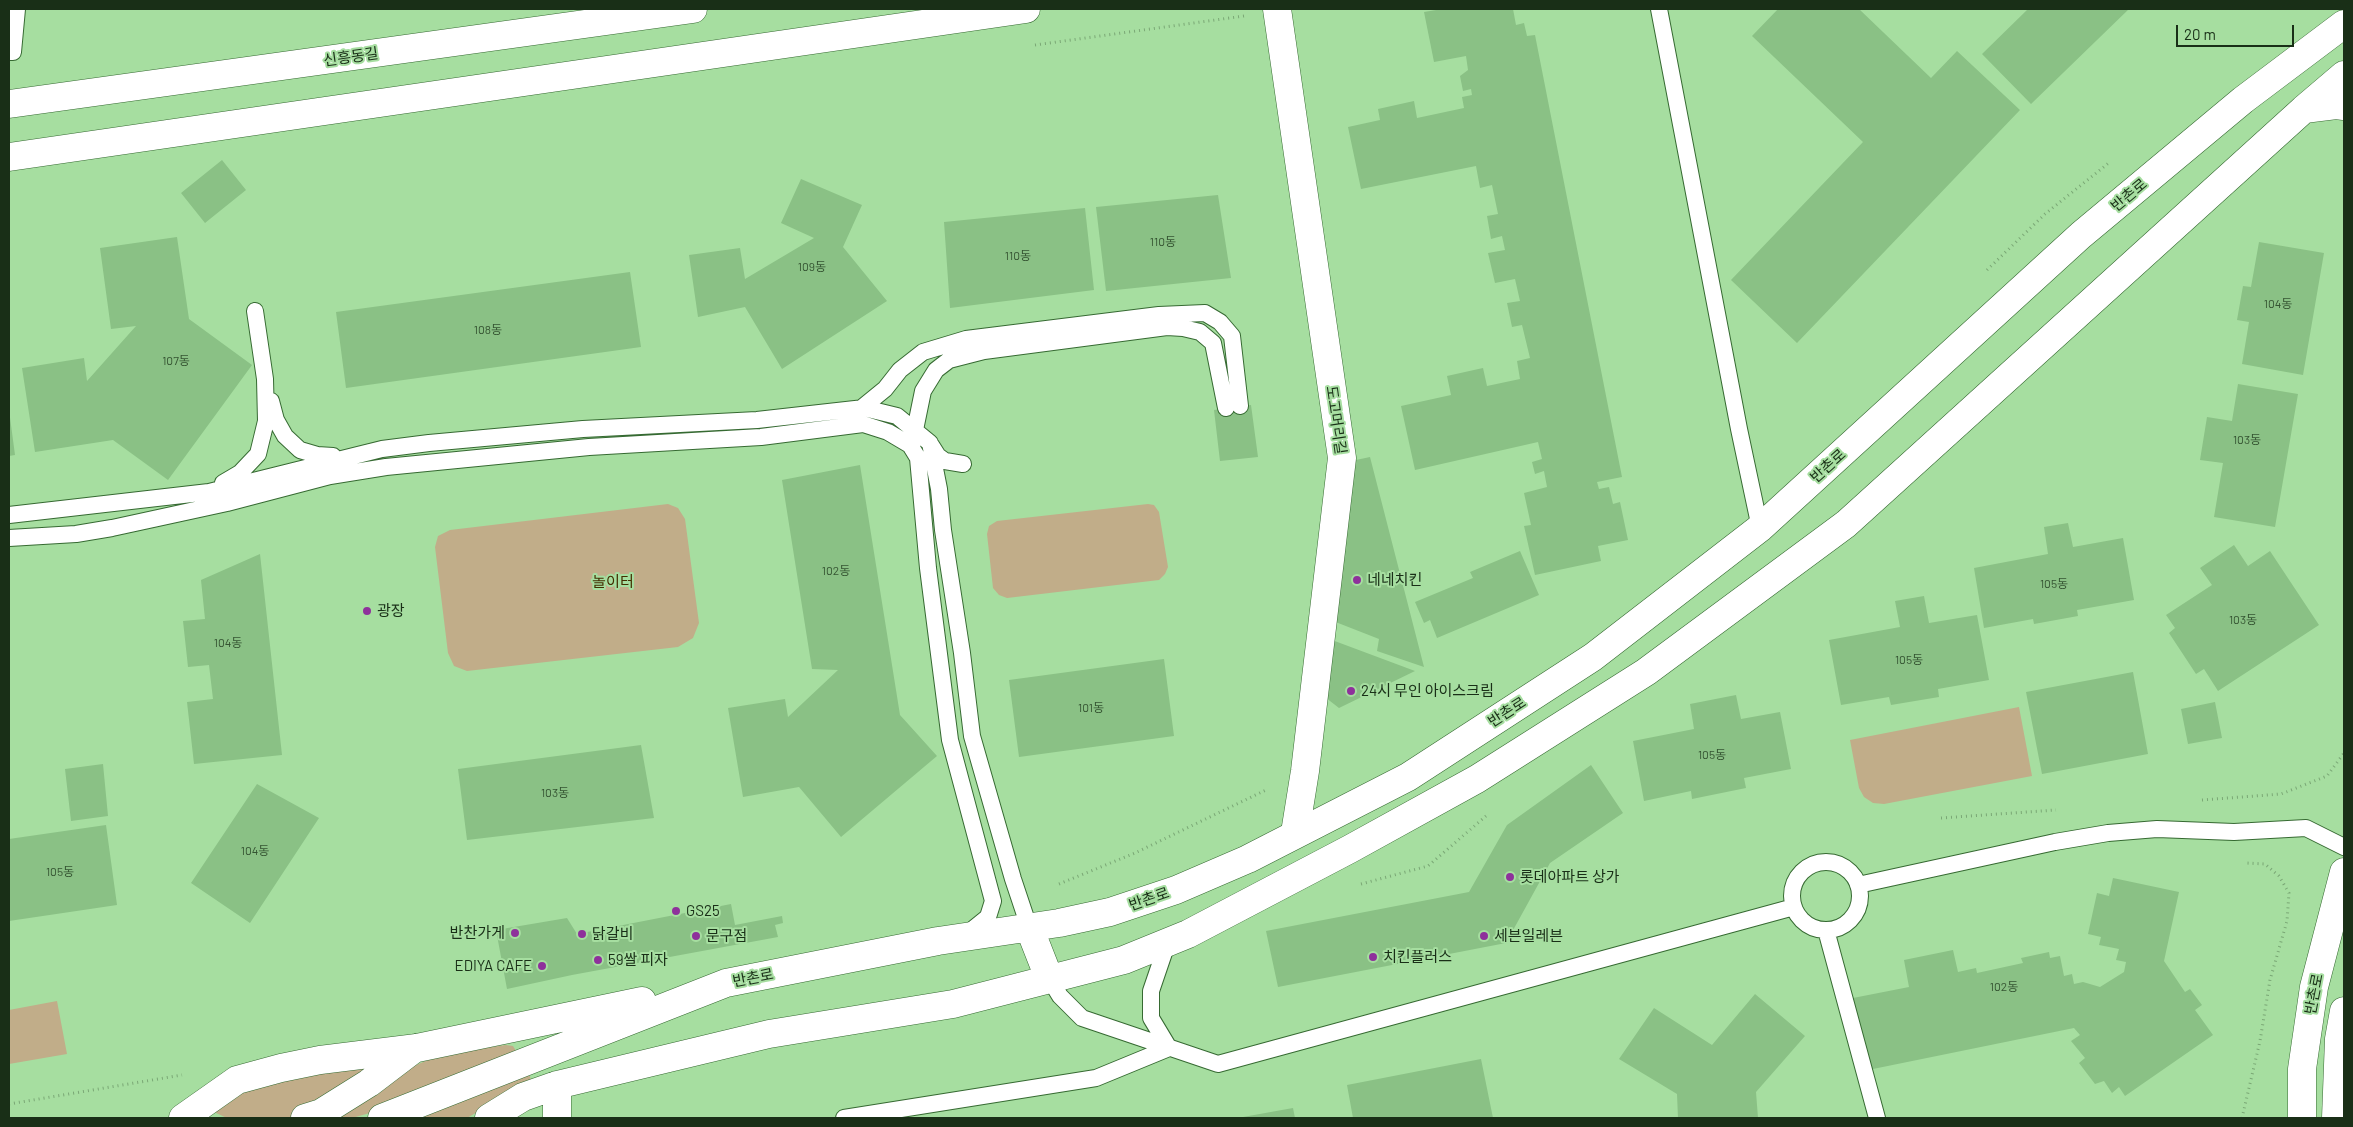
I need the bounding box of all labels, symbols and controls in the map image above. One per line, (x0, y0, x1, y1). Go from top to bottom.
scale bar (2178, 15, 2296, 47)
text: 20 m (2184, 25, 2216, 43)
street label: 신흥동길 (322, 44, 380, 70)
street label: 반촌로 (2107, 175, 2151, 215)
house number: 110동 (1150, 235, 1176, 249)
house number: 110동 (1005, 249, 1031, 263)
house number: 109동 (798, 260, 826, 274)
house number: 104동 (2264, 297, 2292, 311)
house number: 108동 (474, 323, 502, 337)
house number: 107동 (162, 354, 190, 368)
street label: 도고머리길 (1322, 385, 1350, 455)
house number: 103동 (2233, 433, 2261, 447)
street label: 반촌로 (1807, 445, 1849, 487)
house number: 102동 (822, 564, 850, 578)
place label: 네네치킨 (1367, 571, 1422, 589)
park label: 놀이터 (592, 573, 634, 591)
marker: 네네치킨 (1351, 574, 1363, 586)
house number: 105동 (2040, 577, 2068, 591)
place label: 광장 (377, 602, 405, 620)
marker: 광장 (361, 605, 373, 617)
house number: 103동 (2229, 613, 2257, 627)
house number: 104동 (214, 636, 242, 650)
house number: 105동 (1895, 653, 1923, 667)
place label: 24시 무인 아이스크림 (1361, 682, 1494, 700)
marker: 24시 무인 아이스크림 (1345, 685, 1357, 697)
street label: 반촌로 (1485, 693, 1529, 731)
house number: 101동 (1078, 701, 1104, 715)
house number: 105동 (1698, 748, 1726, 762)
house number: 103동 (541, 786, 569, 800)
house number: 104동 (241, 844, 269, 858)
house number: 105동 (46, 865, 74, 879)
place label: 롯데아파트 상가 (1520, 868, 1620, 886)
marker: 롯데아파트 상가 (1504, 871, 1516, 883)
street label: 반촌로 (1126, 884, 1172, 914)
place label: GS25 (686, 902, 720, 920)
marker: GS25 (670, 905, 682, 917)
place label: 반찬가게 (450, 924, 505, 942)
place label: 닭갈비 (592, 925, 633, 943)
marker: 반찬가게 (509, 927, 521, 939)
place label: 문구점 (706, 927, 747, 945)
place label: 세븐일레븐 (1494, 927, 1563, 945)
marker: 닭갈비 (576, 928, 588, 940)
marker: 문구점 (690, 930, 702, 942)
marker: 세븐일레븐 (1478, 930, 1490, 942)
place label: 치킨플러스 (1383, 948, 1452, 966)
place label: 59쌀 피자 (608, 951, 668, 969)
marker: 치킨플러스 (1367, 951, 1379, 963)
marker: 59쌀 피자 (592, 954, 604, 966)
place label: EDIYA CAFE (455, 957, 532, 975)
marker: EDIYA CAFE (536, 960, 548, 972)
street label: 반촌로 (731, 965, 775, 991)
street label: 반촌로 (2301, 972, 2327, 1016)
house number: 102동 (1990, 980, 2018, 994)

